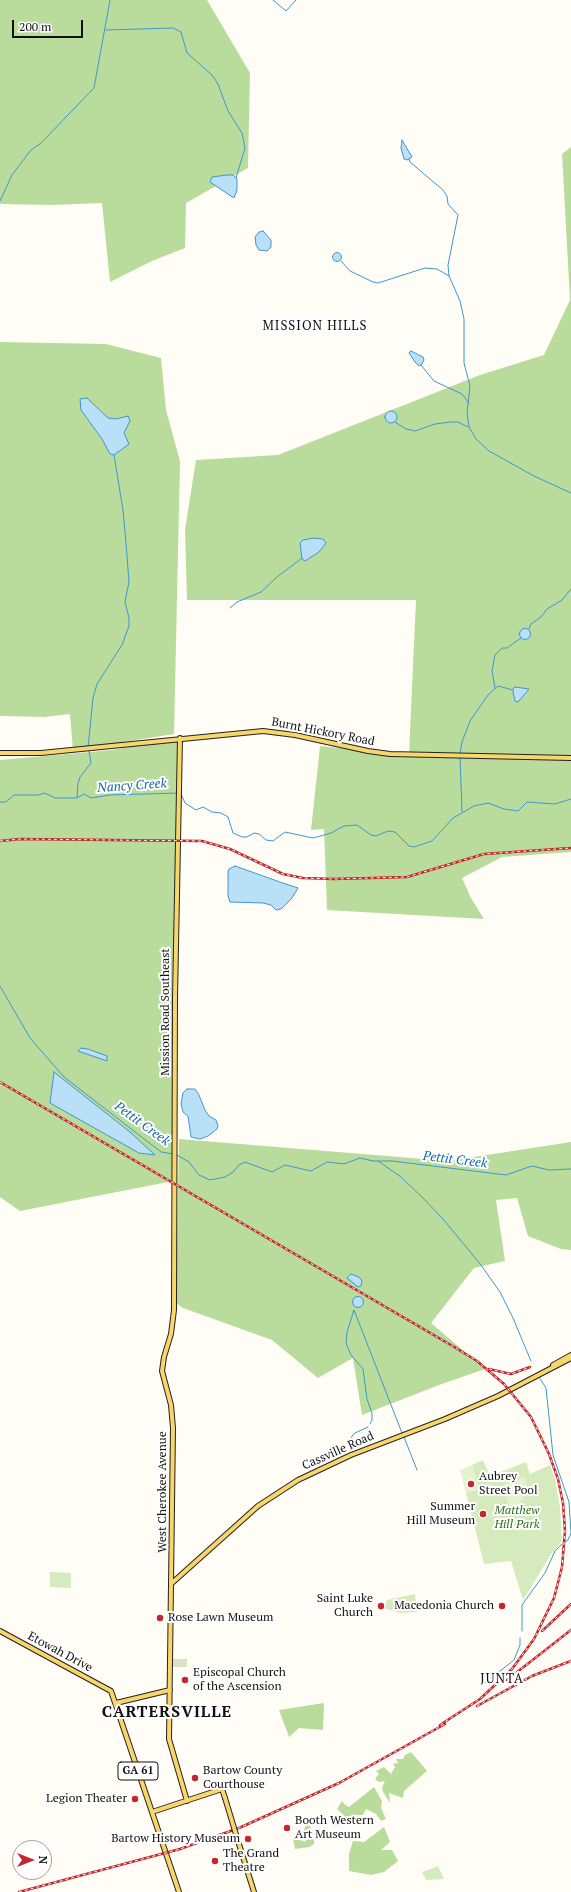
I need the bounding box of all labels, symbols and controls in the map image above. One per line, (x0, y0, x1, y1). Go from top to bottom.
scale bar (14, 12, 85, 38)
text: 200 m (19, 19, 51, 34)
district label: MISSION HILLS (263, 318, 367, 334)
street label: Burnt Hickory Road (270, 715, 376, 749)
water label: Nancy Creek (97, 776, 167, 796)
street label: Mission Road Southeast (159, 948, 173, 1076)
water label: Pettit Creek (111, 1099, 173, 1149)
water label: Pettit Creek (422, 1148, 488, 1172)
street label: Cassville Road (300, 1429, 376, 1473)
street label: West Cherokee Avenue (156, 1431, 170, 1553)
place label: Aubrey Street Pool (479, 1470, 538, 1498)
marker: Aubrey Street Pool (466, 1479, 476, 1489)
place label: Summer Hill Museum (407, 1500, 475, 1528)
park label: Matthew Hill Park (494, 1504, 540, 1532)
marker: Summer Hill Museum (478, 1509, 488, 1519)
place label: Saint Luke Church (317, 1592, 373, 1620)
place label: Macedonia Church (394, 1599, 494, 1613)
marker: Saint Luke Church (376, 1601, 386, 1611)
marker: Macedonia Church (497, 1601, 507, 1611)
place label: Rose Lawn Museum (168, 1611, 273, 1625)
marker: Rose Lawn Museum (155, 1613, 165, 1623)
street label: Etowah Drive (25, 1629, 95, 1675)
place label: Episcopal Church of the Ascension (193, 1666, 286, 1694)
district label: JUNTA (480, 1671, 524, 1687)
marker: Episcopal Church of the Ascension (180, 1675, 190, 1685)
district label: CARTERSVILLE (102, 1702, 232, 1722)
road number: GA 61 (118, 1762, 158, 1780)
place label: Bartow County Courthouse (203, 1764, 282, 1792)
marker: Bartow County Courthouse (190, 1773, 200, 1783)
place label: Legion Theater (46, 1792, 127, 1806)
marker: Legion Theater (130, 1794, 140, 1804)
place label: Booth Western Art Museum (295, 1814, 374, 1842)
marker: Booth Western Art Museum (282, 1823, 292, 1833)
place label: Bartow History Museum (111, 1832, 240, 1846)
marker: Bartow History Museum (243, 1834, 253, 1844)
north arrow (12, 1840, 52, 1880)
place label: The Grand Theatre (223, 1847, 279, 1875)
text: N (36, 1856, 50, 1864)
marker: The Grand Theatre (210, 1856, 220, 1866)

